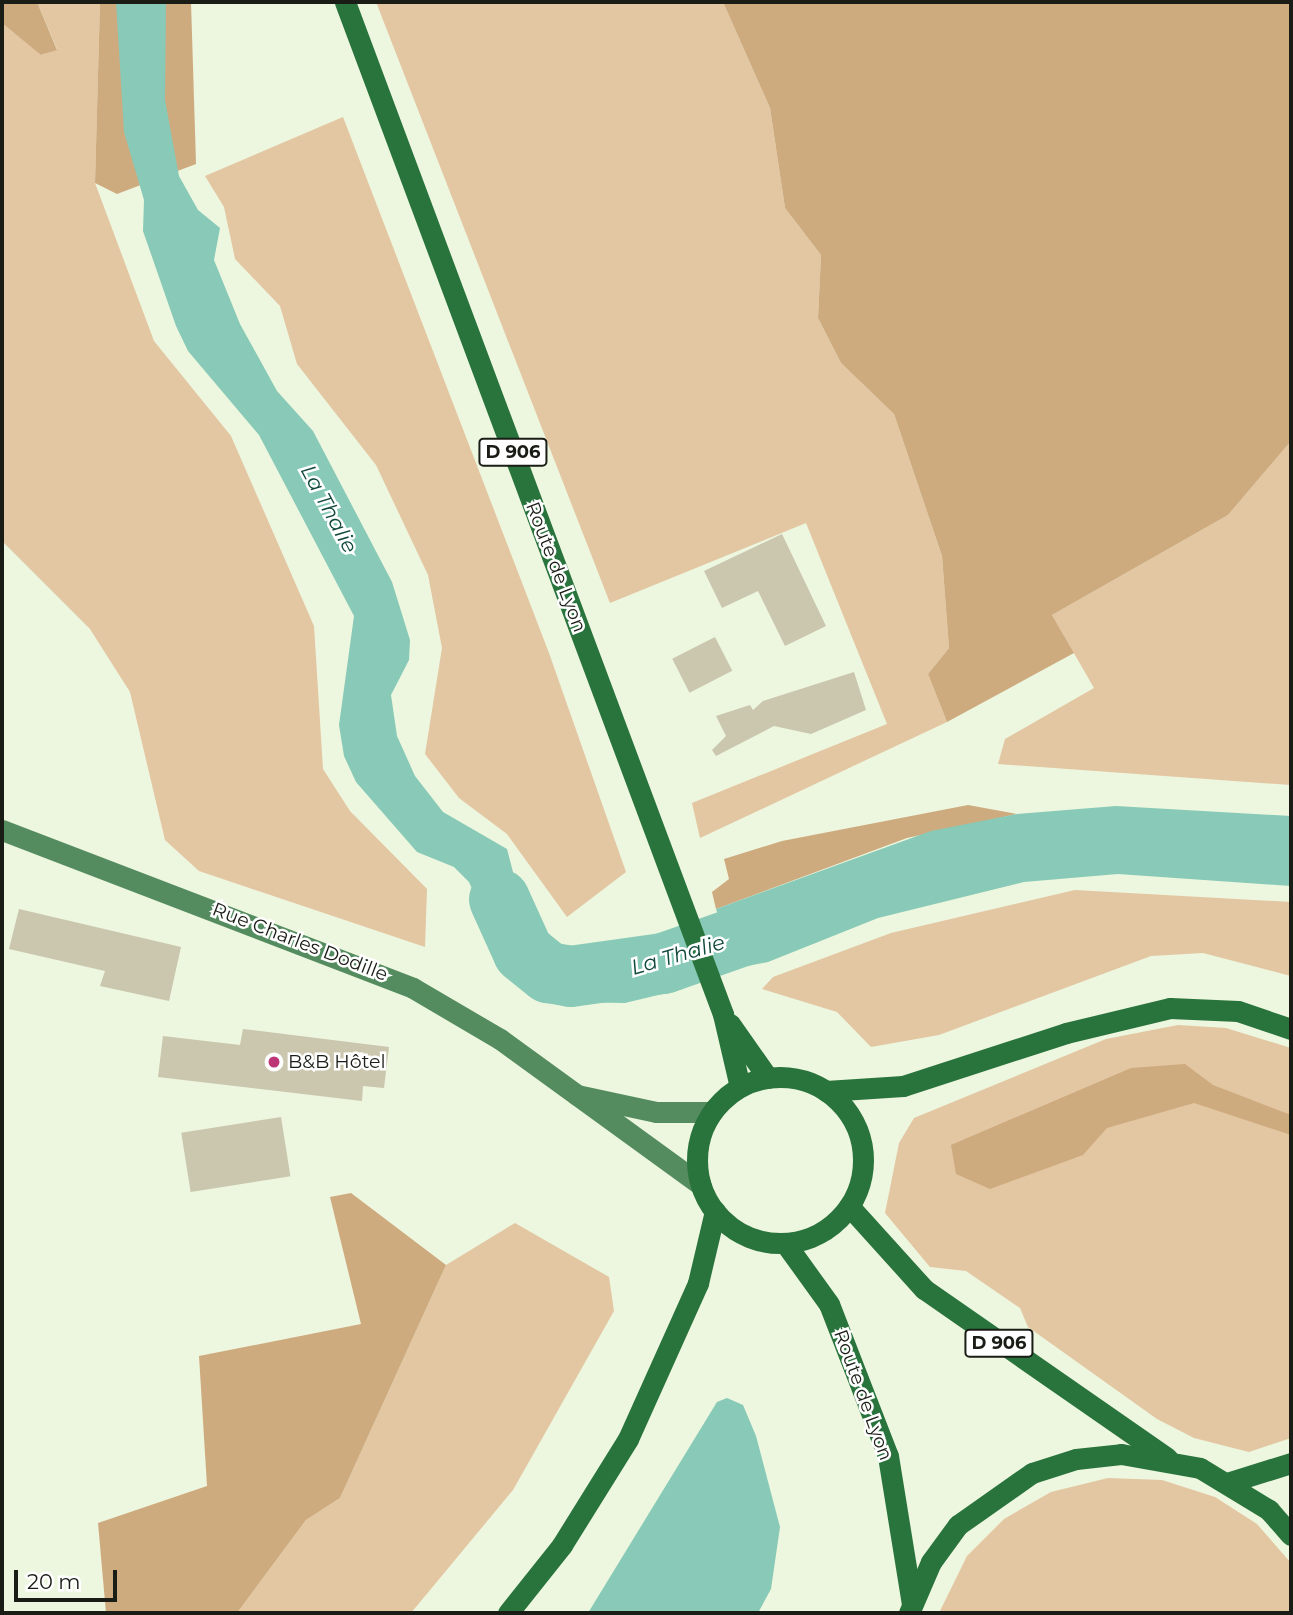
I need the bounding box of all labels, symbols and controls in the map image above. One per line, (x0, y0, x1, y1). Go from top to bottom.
road number: D 906 (478, 438, 548, 466)
water label: La Thalie (295, 461, 363, 557)
street label: Route de Lyon (521, 499, 591, 635)
street label: Rue Charles Dodille (209, 898, 391, 986)
water label: La Thalie (628, 930, 728, 980)
place label: B&B Hôtel (288, 1051, 386, 1073)
marker: B&B Hôtel (266, 1054, 282, 1070)
street label: Route de Lyon (829, 1326, 897, 1464)
road number: D 906 (964, 1328, 1034, 1358)
scale bar (18, 1556, 121, 1600)
text: 20 m (27, 1569, 81, 1594)

